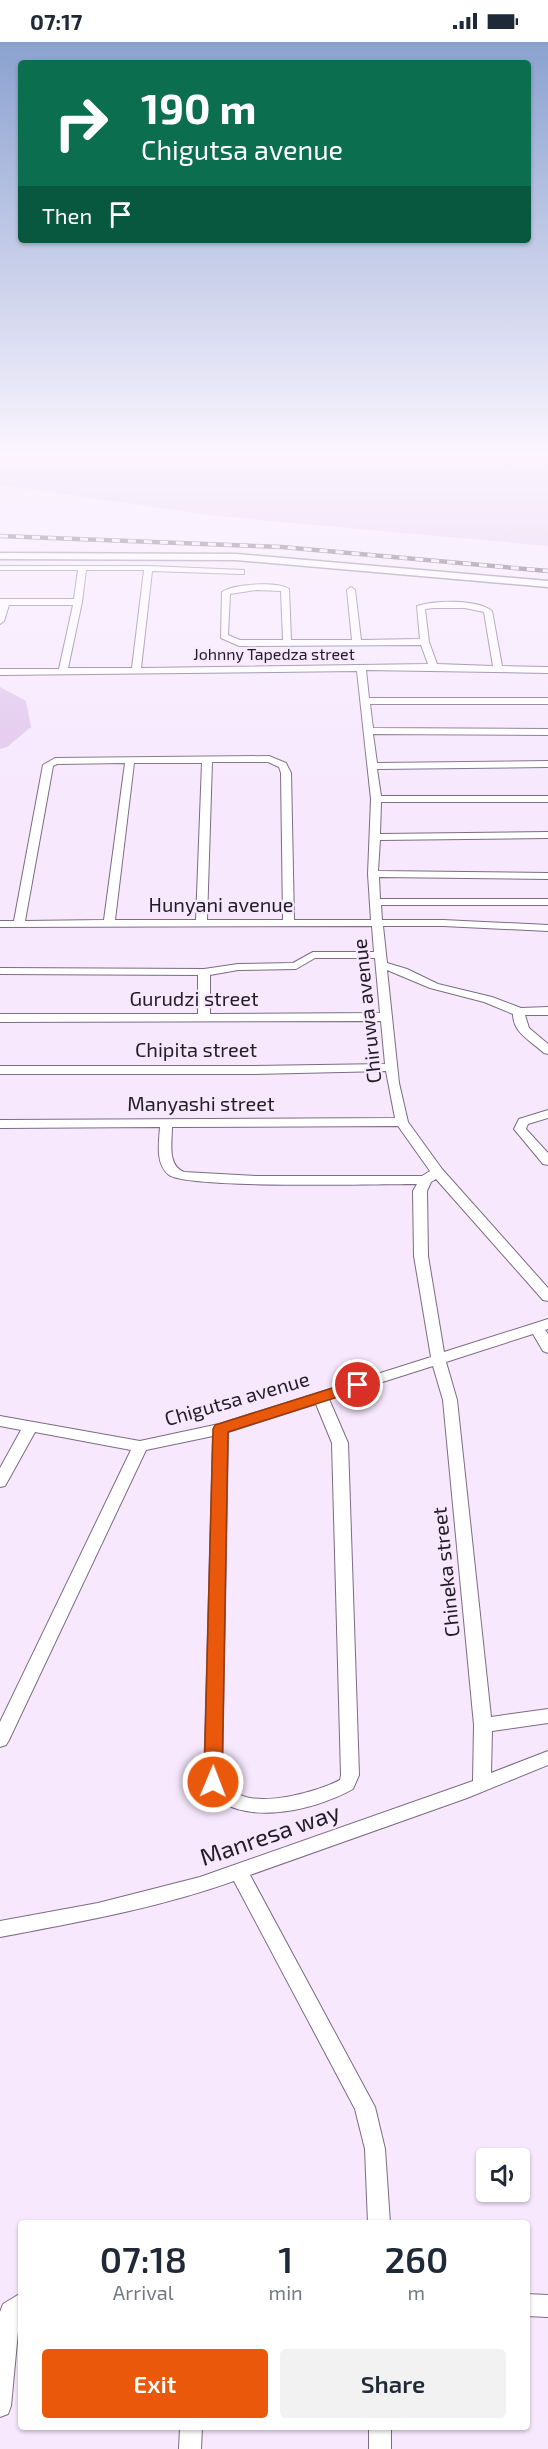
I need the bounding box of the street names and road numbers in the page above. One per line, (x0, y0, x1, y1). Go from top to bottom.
street label: Johnny Tapedza street (193, 644, 355, 663)
street label: Hunyani avenue (149, 892, 293, 916)
street label: Chiruwa avenue (346, 938, 386, 1085)
street label: Gurudzi street (129, 986, 259, 1010)
street label: Chipita street (135, 1037, 257, 1061)
street label: Manyashi street (127, 1091, 275, 1115)
street label: Chigutsa avenue (161, 1366, 312, 1430)
street label: Chineka street (426, 1506, 464, 1638)
street label: Manresa way (196, 1796, 344, 1871)

